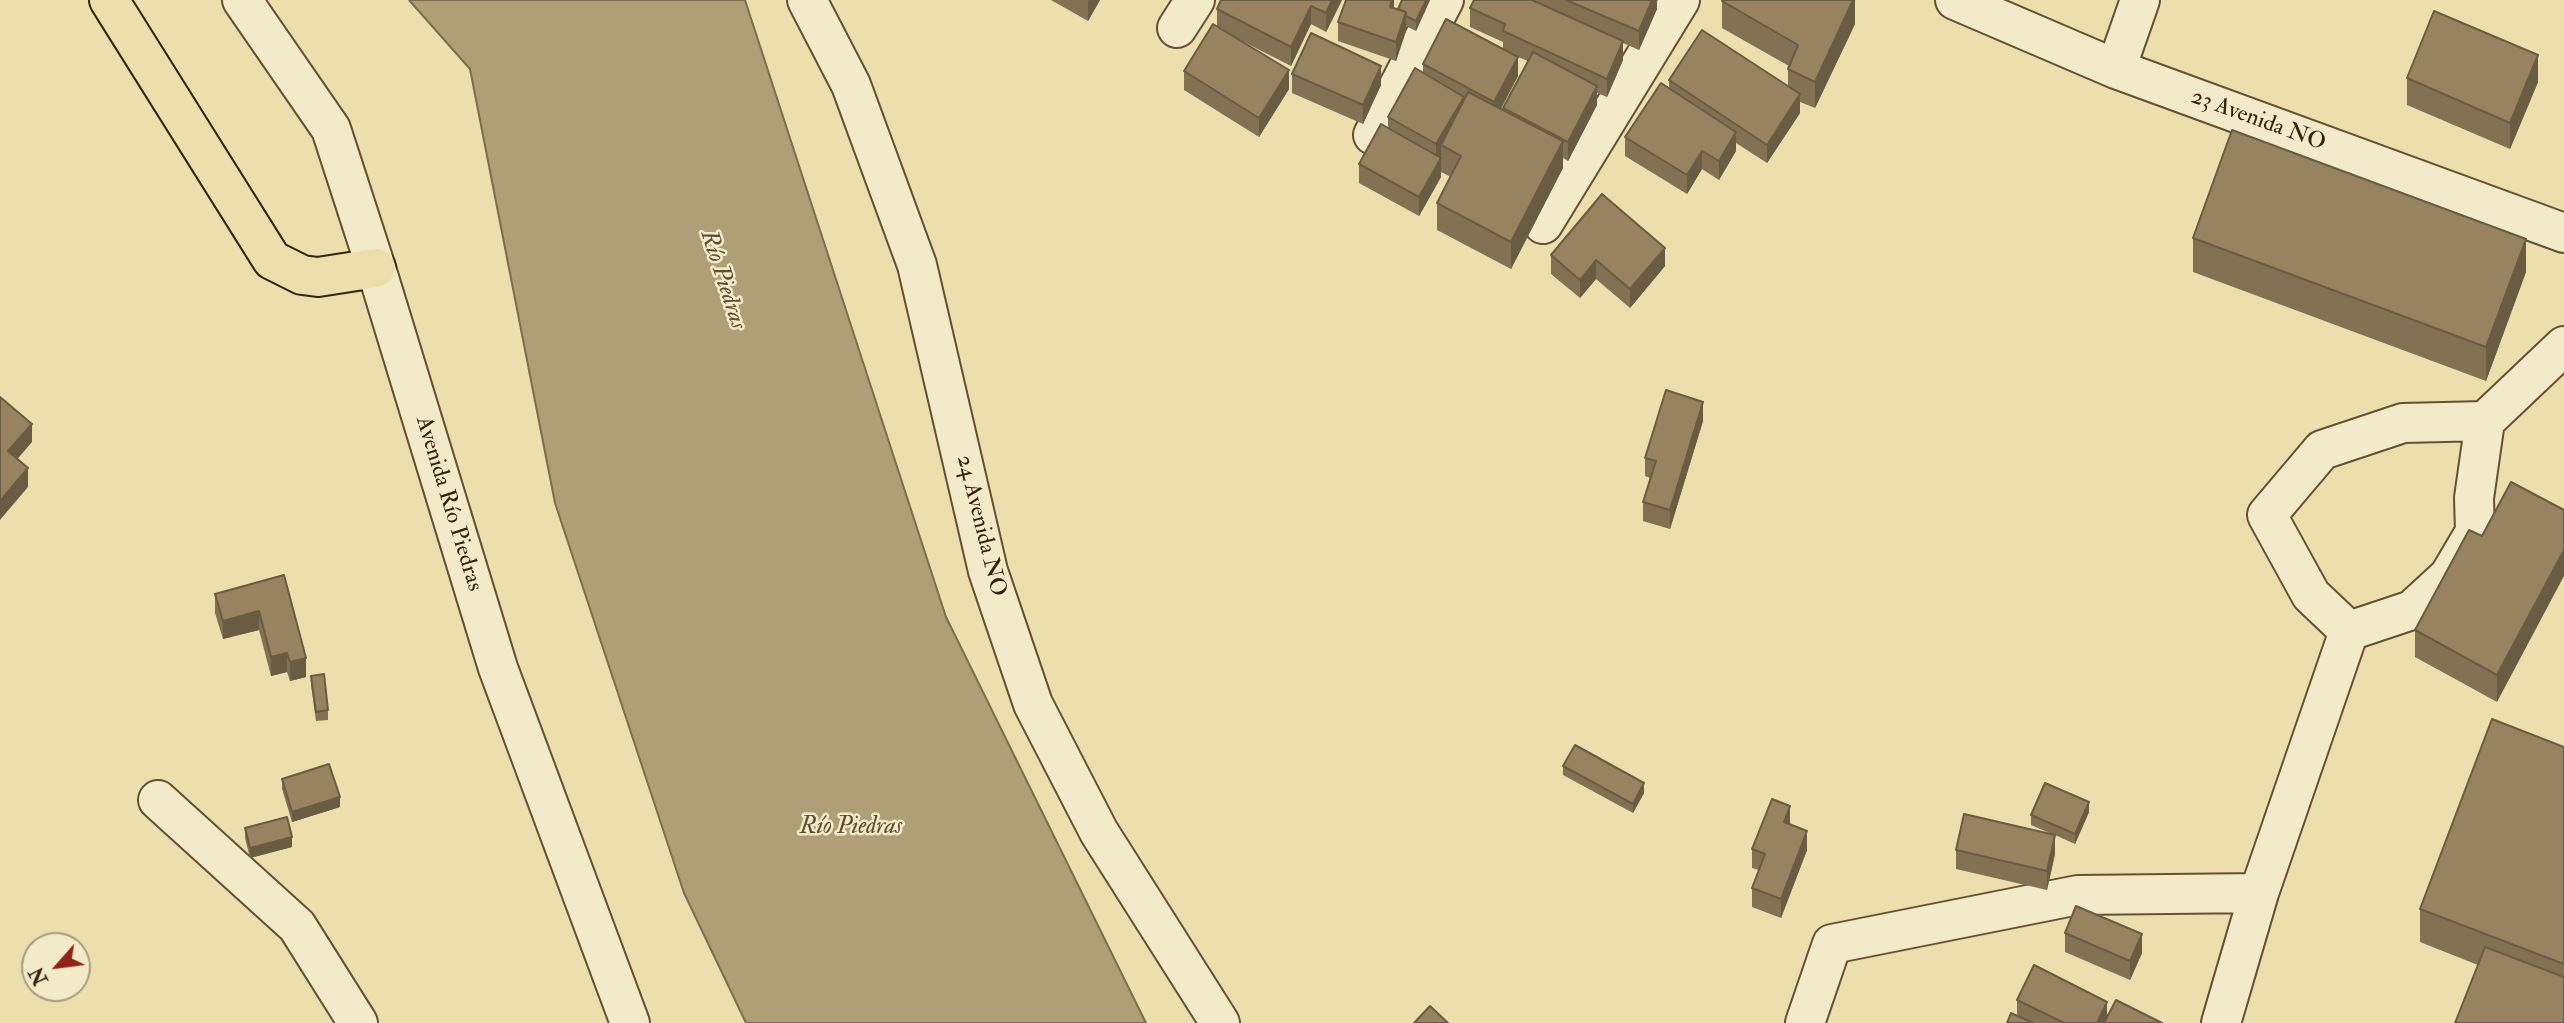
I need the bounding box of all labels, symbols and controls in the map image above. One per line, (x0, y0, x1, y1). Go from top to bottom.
street label: 23 Avenida NO (2187, 84, 2329, 158)
water label: Río Piedras (692, 227, 752, 333)
street label: Avenida Río Piedras (408, 413, 488, 595)
street label: 24 Avenida NO (949, 452, 1011, 600)
water label: Río Piedras (800, 814, 902, 842)
north arrow (21, 932, 91, 1002)
text: N (25, 963, 54, 989)

